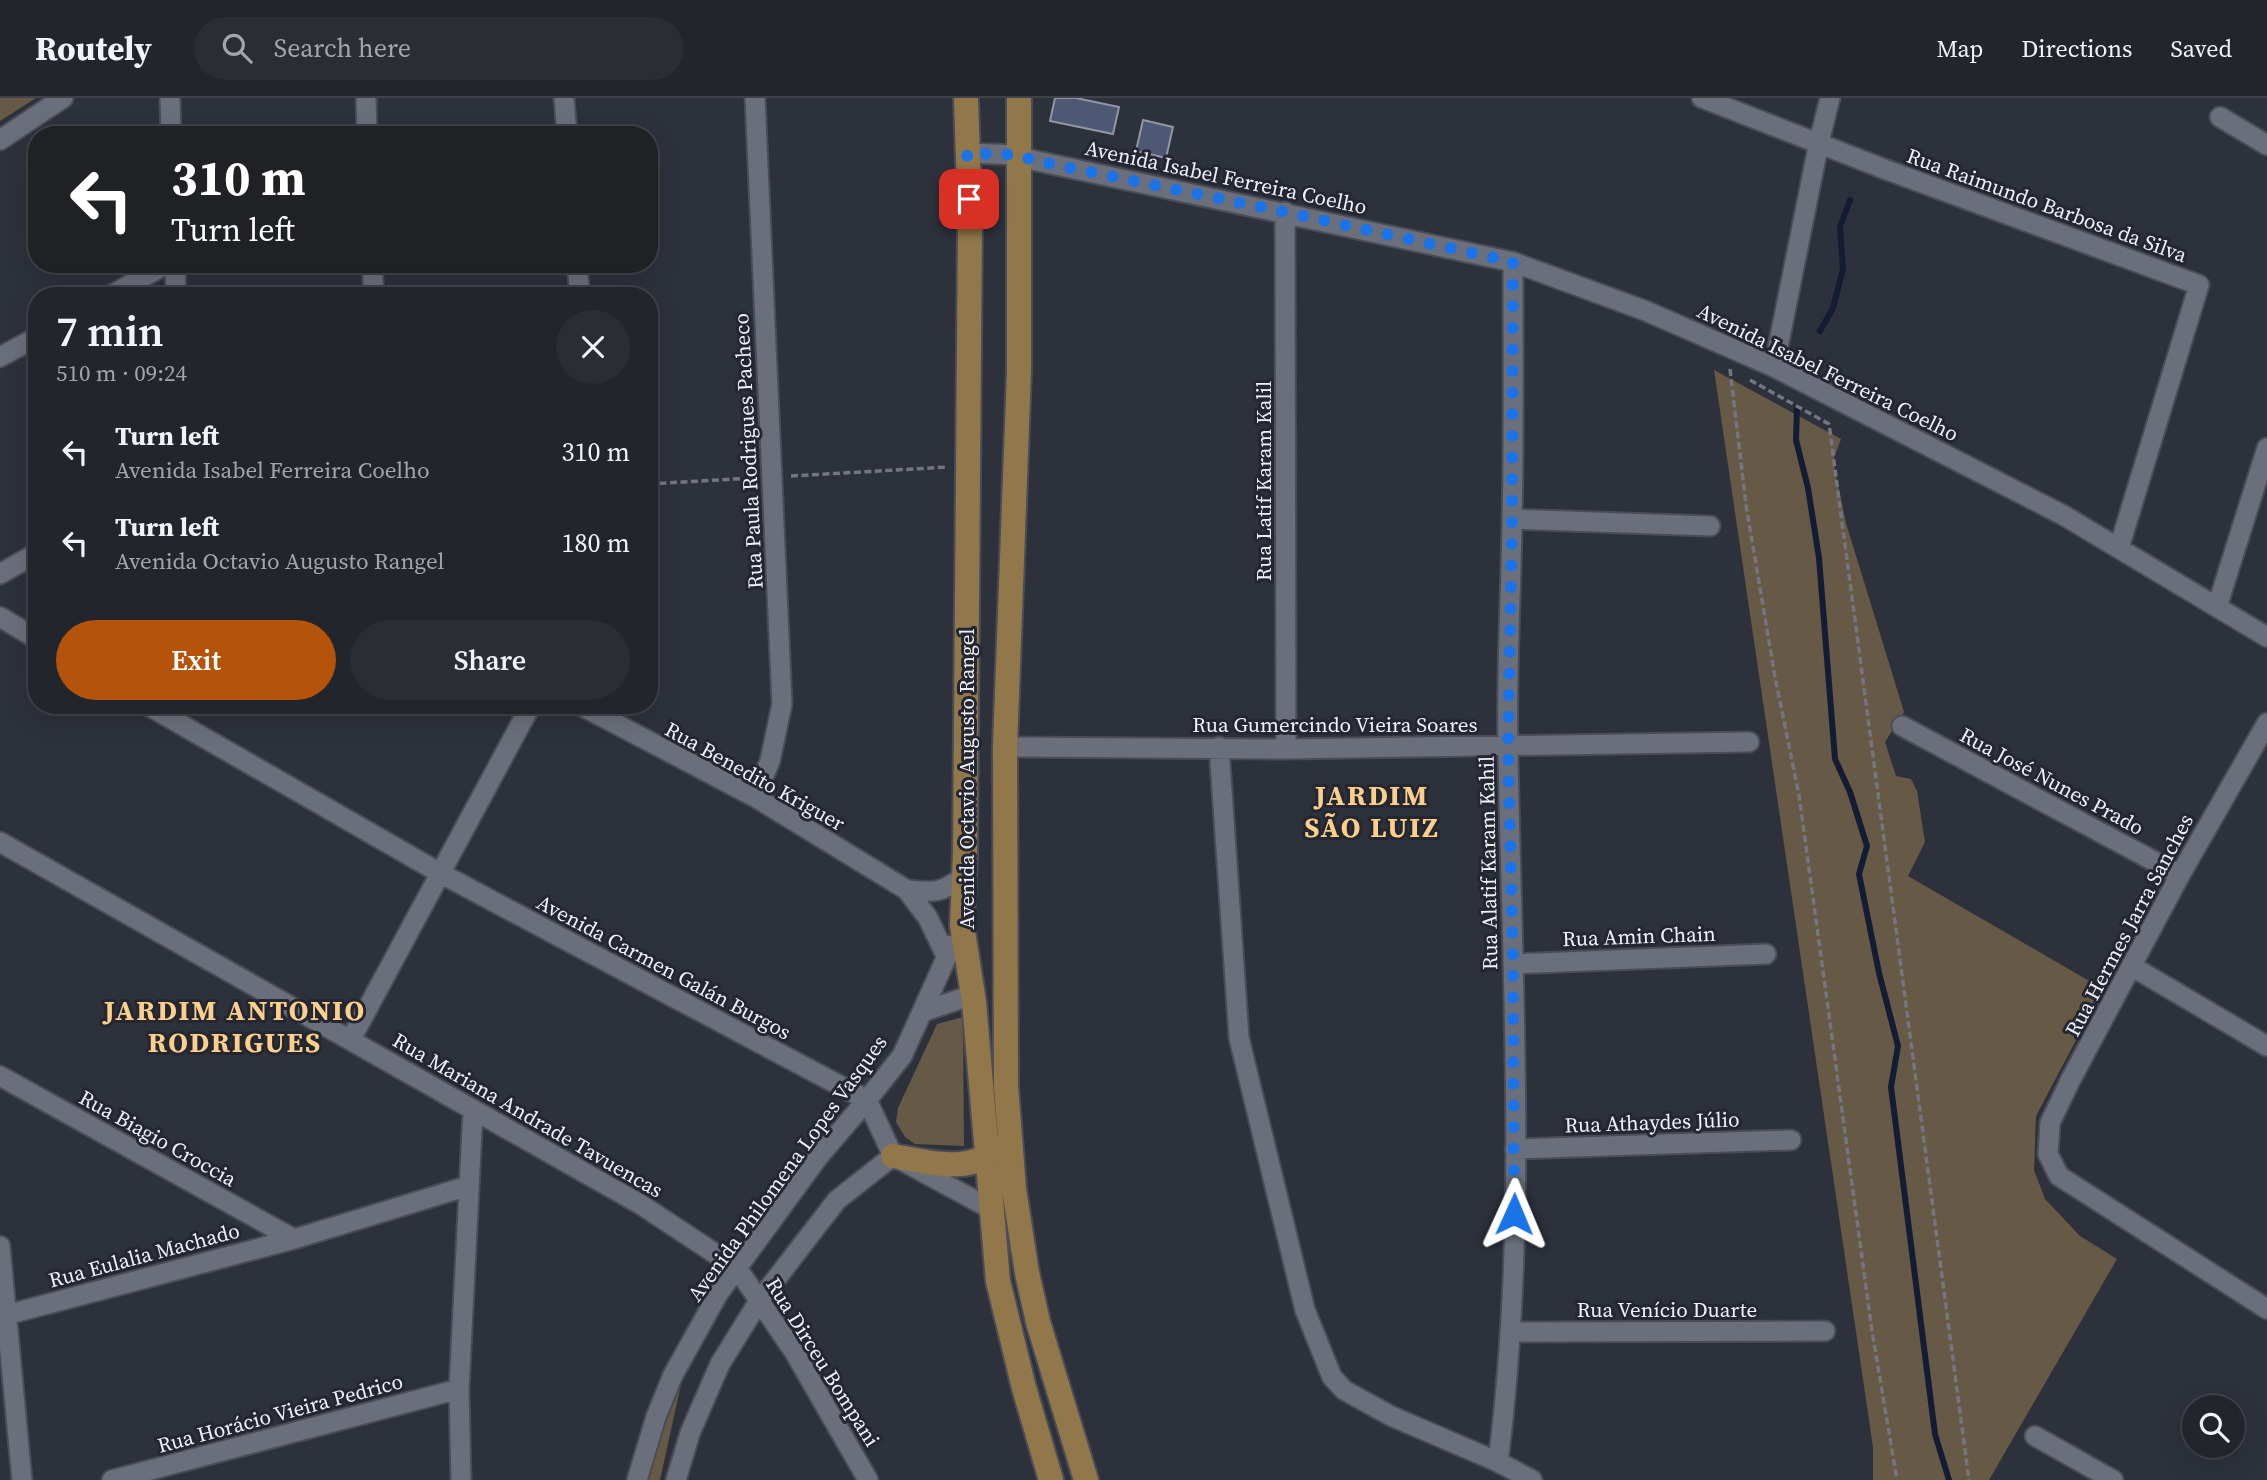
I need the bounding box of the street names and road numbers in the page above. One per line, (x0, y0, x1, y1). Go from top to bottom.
street label: Avenida Isabel Ferreira Coelho (1082, 133, 1370, 221)
street label: Rua Raimundo Barbosa da Silva (1903, 141, 2191, 269)
street label: Avenida Isabel Ferreira Coelho (1693, 296, 1963, 448)
street label: Rua Paula Rodrigues Pacheco (726, 312, 770, 590)
street label: Rua Latif Karam Kalil (1249, 381, 1278, 581)
street label: Avenida Octavio Augusto Rangel (952, 629, 981, 929)
street label: Rua Gumercindo Vieira Soares (1192, 710, 1478, 739)
street label: Rua Benedito Kriguer (660, 714, 850, 838)
street label: Rua José Nunes Prado (1955, 720, 2149, 842)
street label: Rua Alatif Karam Kahil (1472, 756, 1504, 970)
street label: Rua Hermes Jarra Sanches (2058, 809, 2200, 1041)
street label: Avenida Carmen Galán Burgos (532, 888, 796, 1046)
street label: Rua Amin Chain (1562, 919, 1717, 953)
street label: Rua Mariana Andrade Tavuencas (388, 1026, 668, 1204)
street label: Avenida Philomena Lopes Vasques (680, 1029, 894, 1307)
street label: Rua Biagio Croccia (74, 1083, 242, 1193)
street label: Rua Athaydes Júlio (1564, 1104, 1740, 1140)
street label: Rua Eulalia Machado (45, 1216, 243, 1294)
street label: Rua Dirceu Bompani (759, 1272, 887, 1452)
street label: Rua Venício Duarte (1577, 1295, 1757, 1324)
street label: Rua Horácio Vieira Pedrico (154, 1366, 406, 1460)

